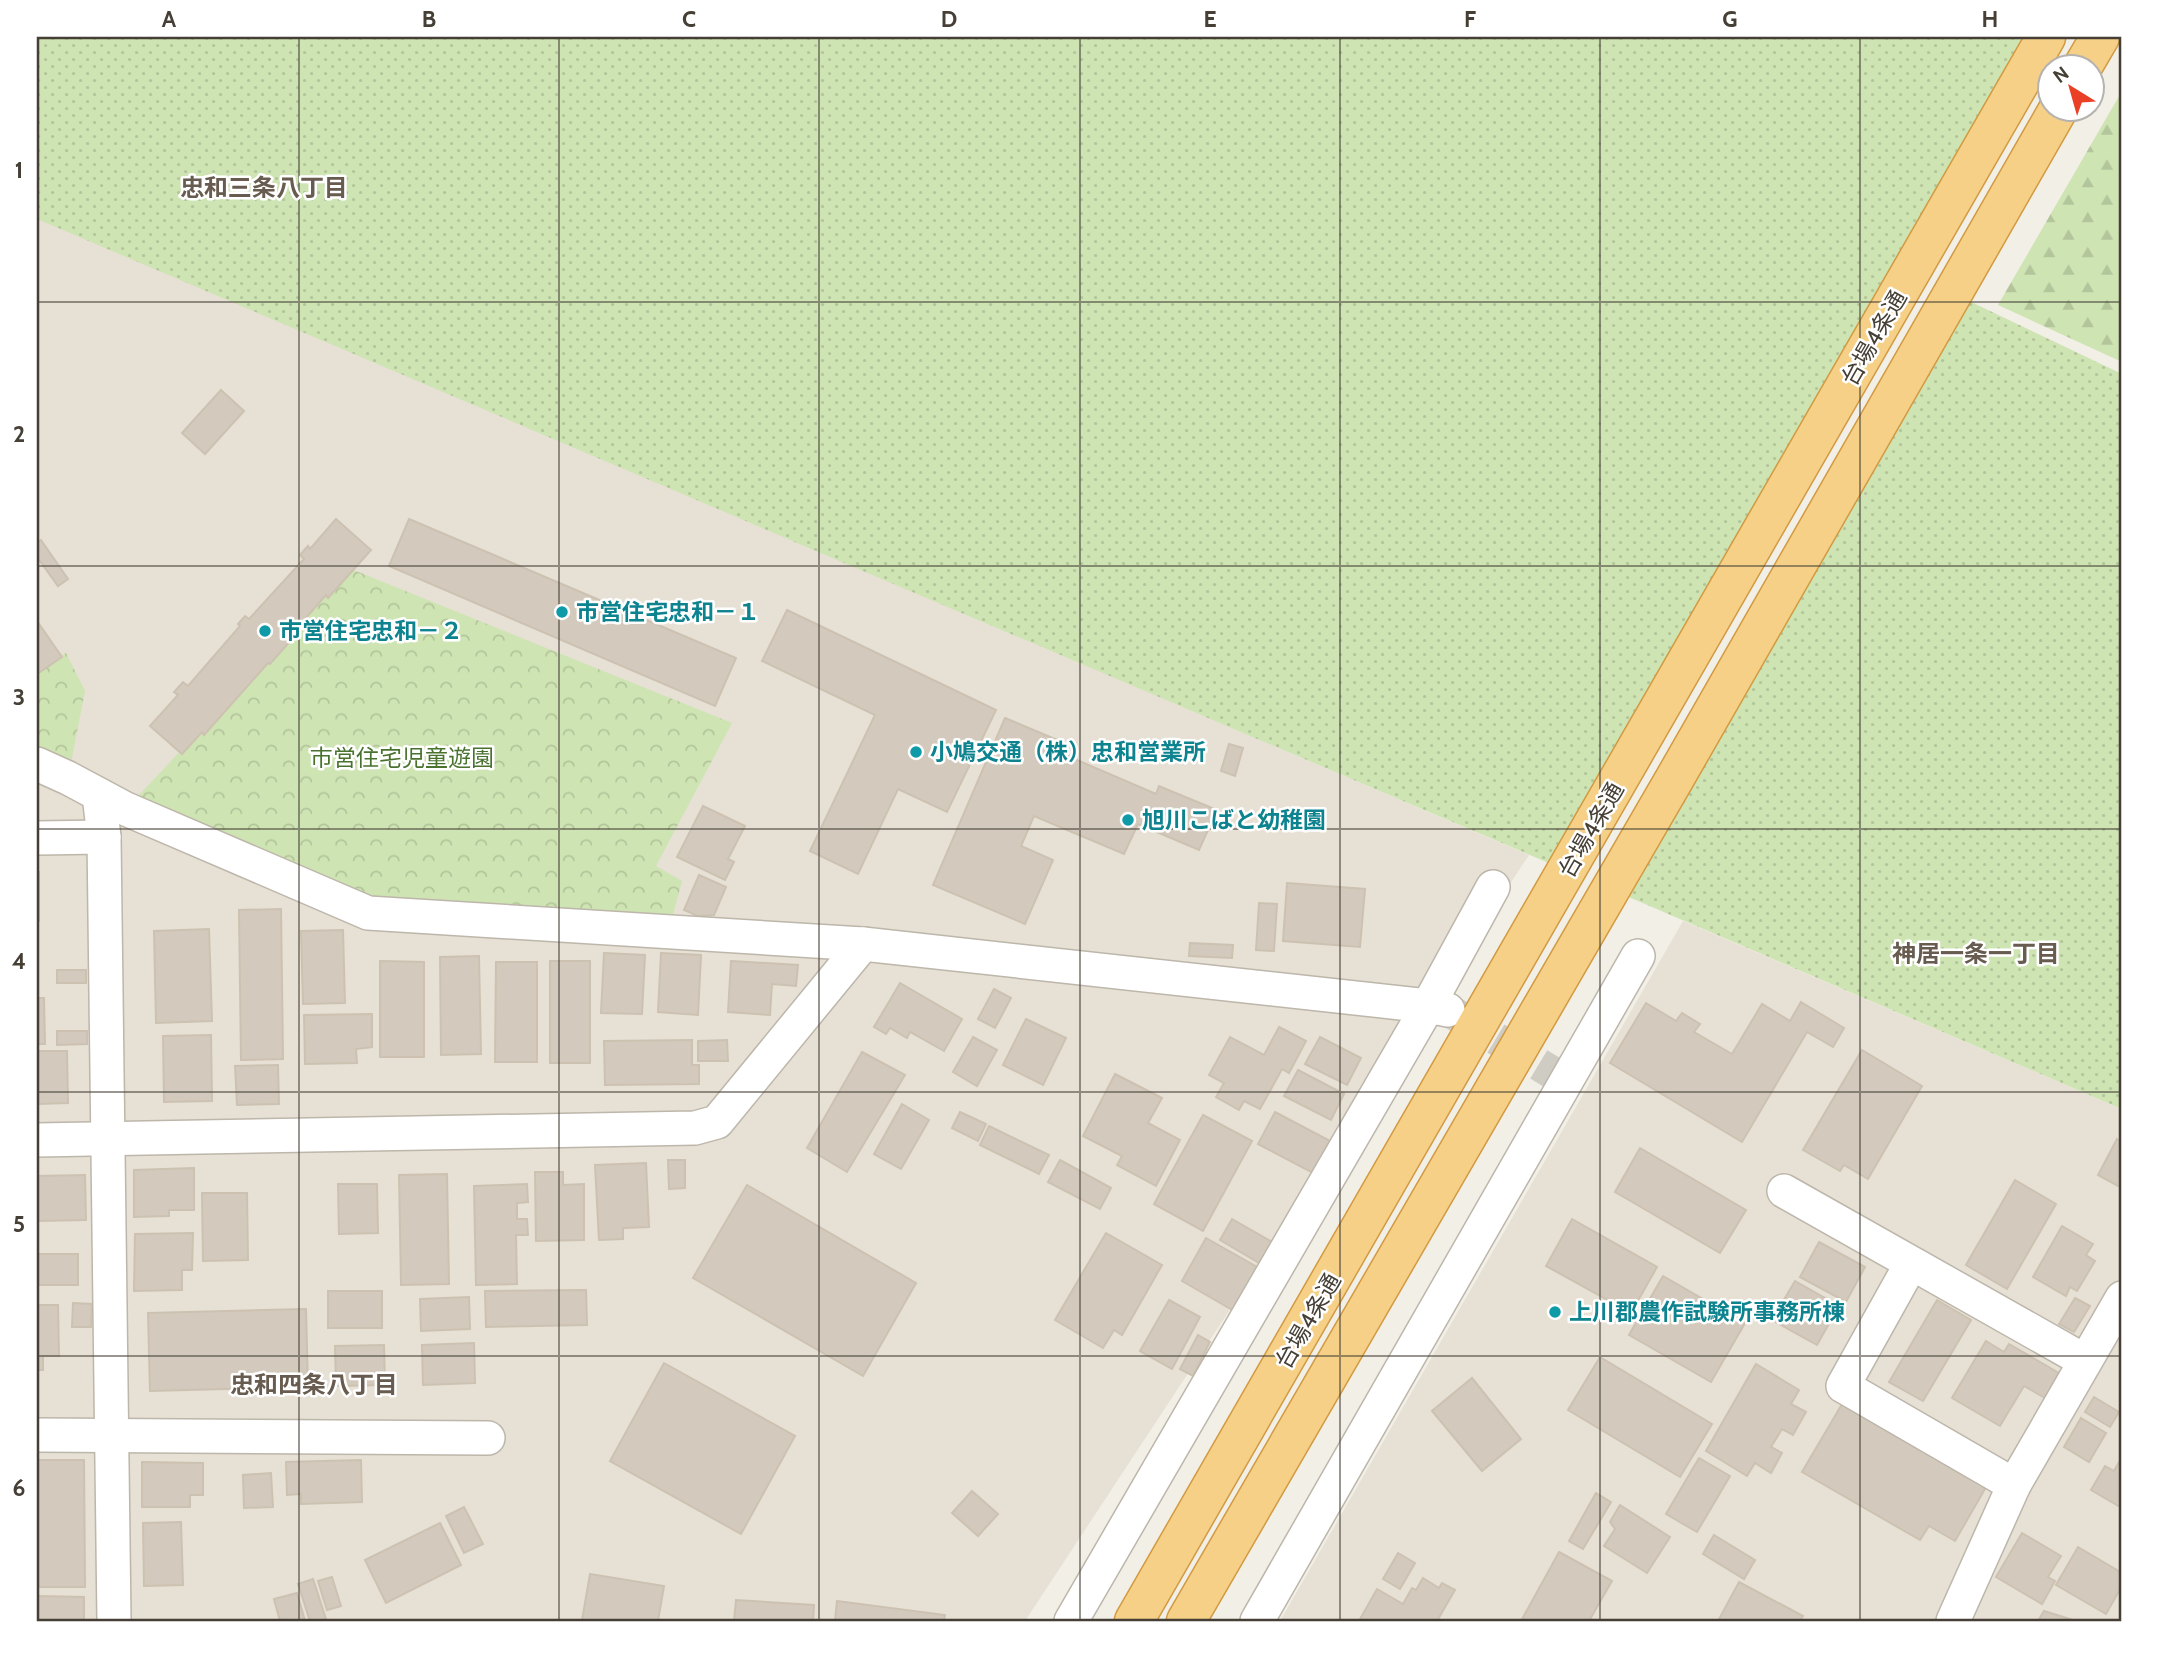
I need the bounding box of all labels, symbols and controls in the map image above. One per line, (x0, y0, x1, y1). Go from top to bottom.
text: A (162, 5, 177, 33)
text: B (422, 5, 436, 33)
text: C (682, 5, 696, 33)
text: D (941, 5, 957, 33)
text: E (1203, 5, 1217, 33)
text: F (1464, 5, 1476, 33)
text: G (1722, 5, 1738, 33)
text: H (1982, 5, 1998, 33)
north arrow (2036, 52, 2106, 122)
text: N (2049, 62, 2073, 88)
text: 1 (15, 156, 23, 184)
district label: 忠和三条八丁目 (180, 173, 348, 202)
street label: 台場4条通 (1836, 285, 1912, 391)
text: 2 (13, 420, 25, 448)
place label: 市営住宅忠和－１ (576, 598, 760, 626)
marker: 市営住宅忠和－１ (554, 604, 570, 620)
place label: 市営住宅忠和－２ (279, 617, 463, 645)
marker: 市営住宅忠和－２ (257, 623, 273, 639)
text: 3 (13, 683, 25, 711)
place label: 小鳩交通（株）忠和営業所 (930, 738, 1206, 766)
park label: 市営住宅児童遊園 (310, 744, 494, 772)
marker: 小鳩交通（株）忠和営業所 (908, 744, 924, 760)
street label: 台場4条通 (1553, 777, 1629, 883)
place label: 旭川こばと幼稚園 (1142, 806, 1326, 834)
marker: 旭川こばと幼稚園 (1120, 812, 1136, 828)
district label: 神居一条一丁目 (1892, 939, 2060, 968)
text: 4 (12, 947, 26, 975)
text: 5 (13, 1210, 25, 1238)
street label: 台場4条通 (1270, 1268, 1346, 1374)
place label: 上川郡農作試験所事務所棟 (1569, 1298, 1845, 1326)
marker: 上川郡農作試験所事務所棟 (1547, 1304, 1563, 1320)
district label: 忠和四条八丁目 (230, 1370, 398, 1399)
text: 6 (13, 1474, 25, 1502)

